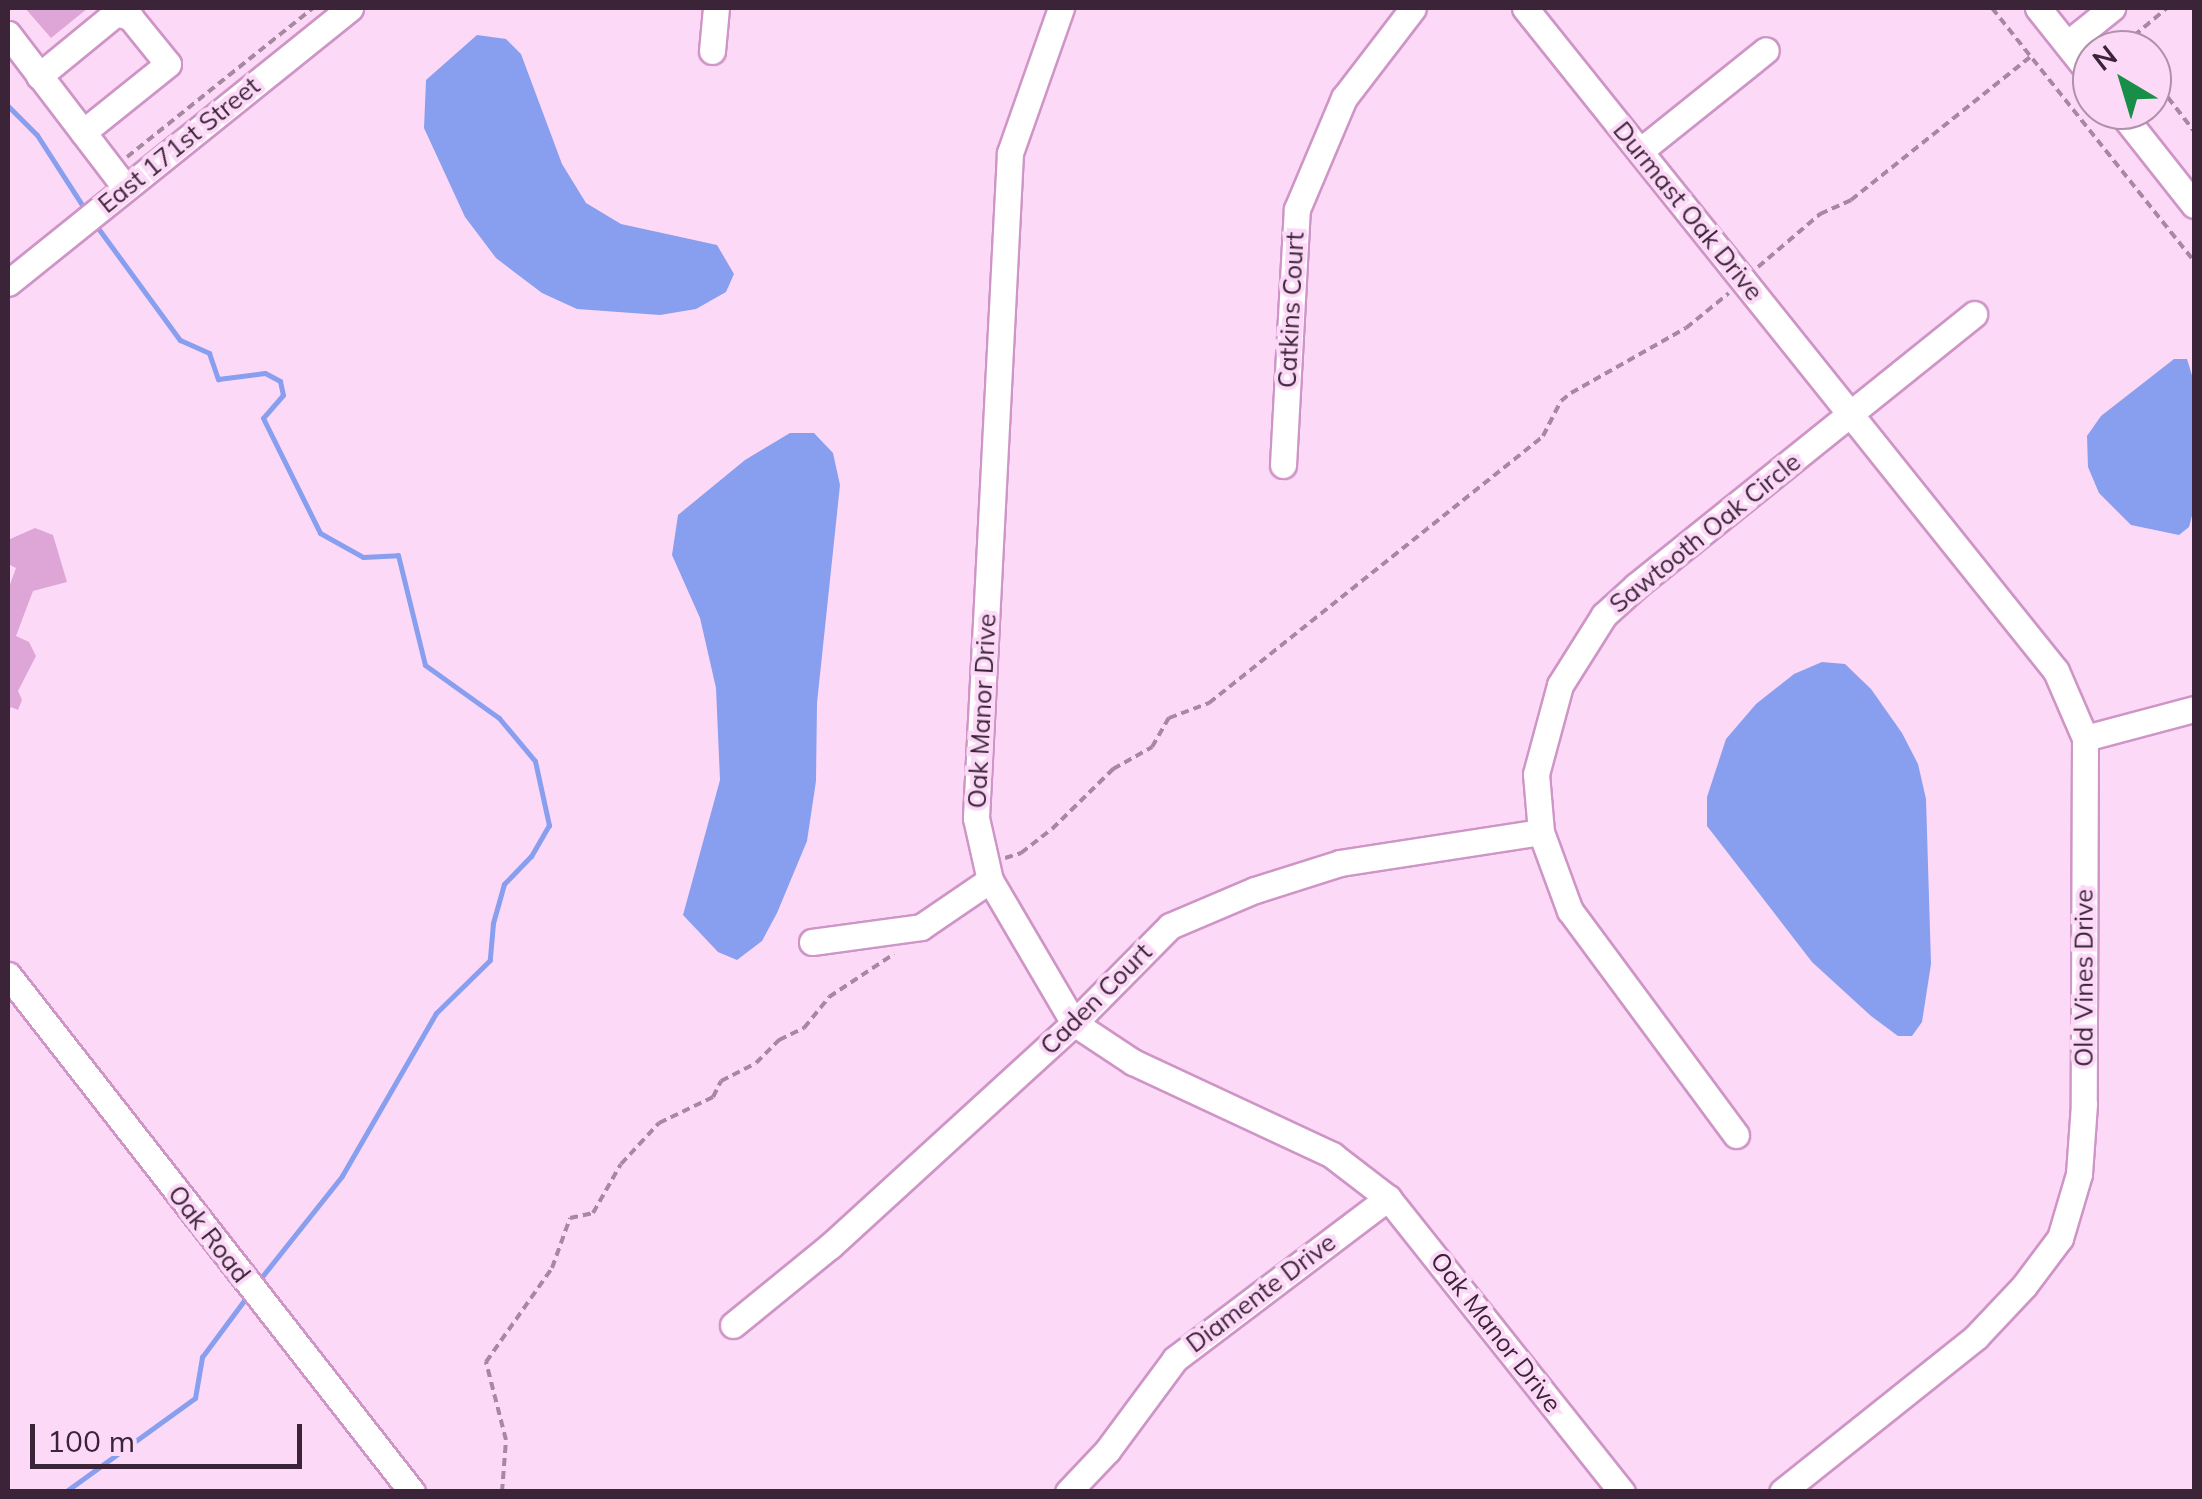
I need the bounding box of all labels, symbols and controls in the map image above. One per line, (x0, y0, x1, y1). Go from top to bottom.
north arrow (2072, 30, 2172, 130)
text: N (2085, 37, 2124, 78)
street label: East 171st Street (92, 71, 266, 219)
street label: Durmast Oak Drive (1607, 116, 1769, 306)
street label: Catkins Court (1272, 231, 1310, 389)
street label: Sawtooth Oak Circle (1603, 447, 1807, 619)
street label: Oak Manor Drive (962, 613, 1002, 809)
street label: Old Vines Drive (2069, 889, 2099, 1067)
street label: Caden Court (1034, 937, 1158, 1061)
street label: Oak Road (162, 1179, 256, 1289)
street label: Diamente Drive (1181, 1227, 1341, 1359)
street label: Oak Manor Drive (1424, 1246, 1568, 1418)
scale bar (35, 1404, 308, 1466)
text: 100 m (47, 1422, 135, 1460)

